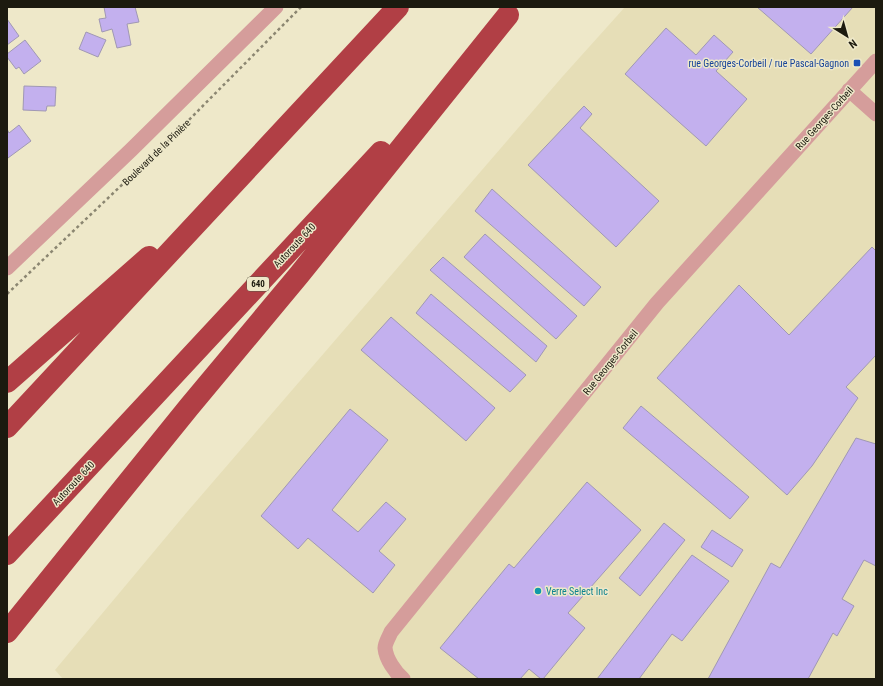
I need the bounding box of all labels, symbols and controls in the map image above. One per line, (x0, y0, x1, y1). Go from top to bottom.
north arrow (827, 16, 867, 56)
text: N (846, 36, 859, 51)
place label: rue Georges-Corbeil / rue Pascal-Gagnon (688, 58, 849, 69)
marker: rue Georges-Corbeil / rue Pascal-Gagnon (852, 58, 862, 68)
street label: Rue Georges-Corbeil (793, 85, 855, 152)
street label: Boulevard de la Pinière (120, 117, 193, 188)
street label: Autoroute 640 (271, 221, 318, 270)
road number: 640 (247, 277, 269, 291)
street label: Rue Georges-Corbeil (581, 328, 640, 397)
street label: Autoroute 640 (50, 459, 97, 508)
marker: Verre Select Inc (533, 586, 543, 596)
place label: Verre Select Inc (546, 586, 608, 597)

